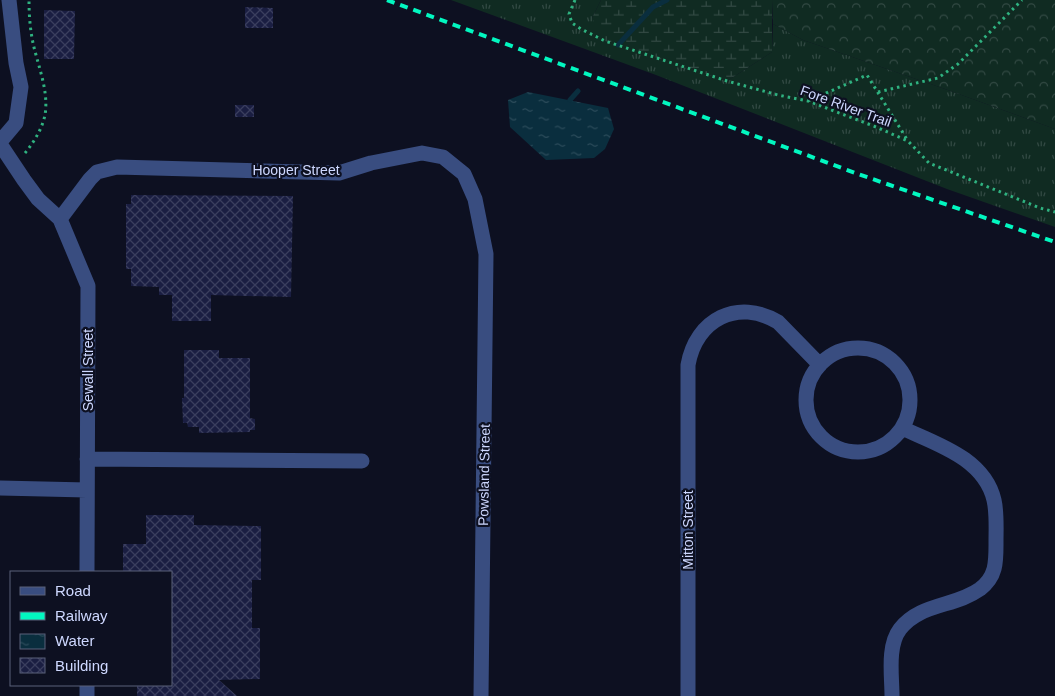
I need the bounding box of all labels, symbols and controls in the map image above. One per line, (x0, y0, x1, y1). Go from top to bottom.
street label: Fore River Trail (798, 82, 894, 130)
street label: Hooper Street (252, 162, 340, 178)
street label: Sewall Street (80, 329, 96, 411)
street label: Powsland Street (475, 424, 493, 526)
street label: Mitton Street (680, 490, 696, 570)
legend (10, 571, 172, 686)
text: Road (55, 582, 91, 599)
text: Railway (55, 607, 108, 624)
text: Water (55, 632, 94, 649)
text: Building (55, 657, 108, 674)

